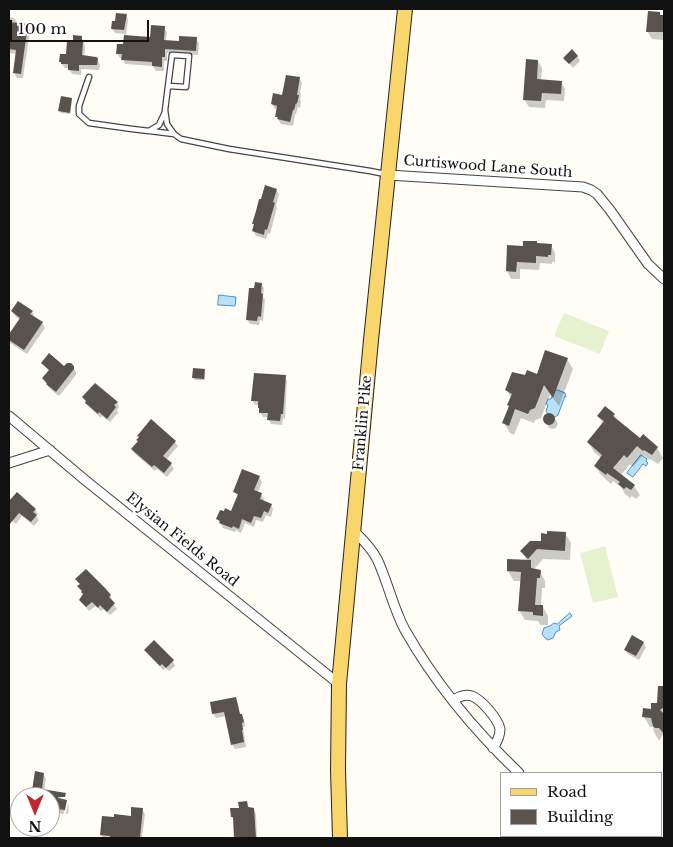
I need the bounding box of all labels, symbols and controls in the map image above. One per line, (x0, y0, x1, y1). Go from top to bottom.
scale bar (12, 10, 151, 42)
text: 100 m (18, 19, 67, 38)
street label: Curtiswood Lane South (403, 153, 573, 181)
street label: Franklin Pike (350, 375, 376, 471)
street label: Elysian Fields Road (122, 490, 242, 590)
legend (500, 772, 663, 837)
text: Road (547, 782, 587, 801)
north arrow (10, 787, 60, 837)
text: Building (547, 807, 613, 826)
text: N (28, 817, 42, 835)

